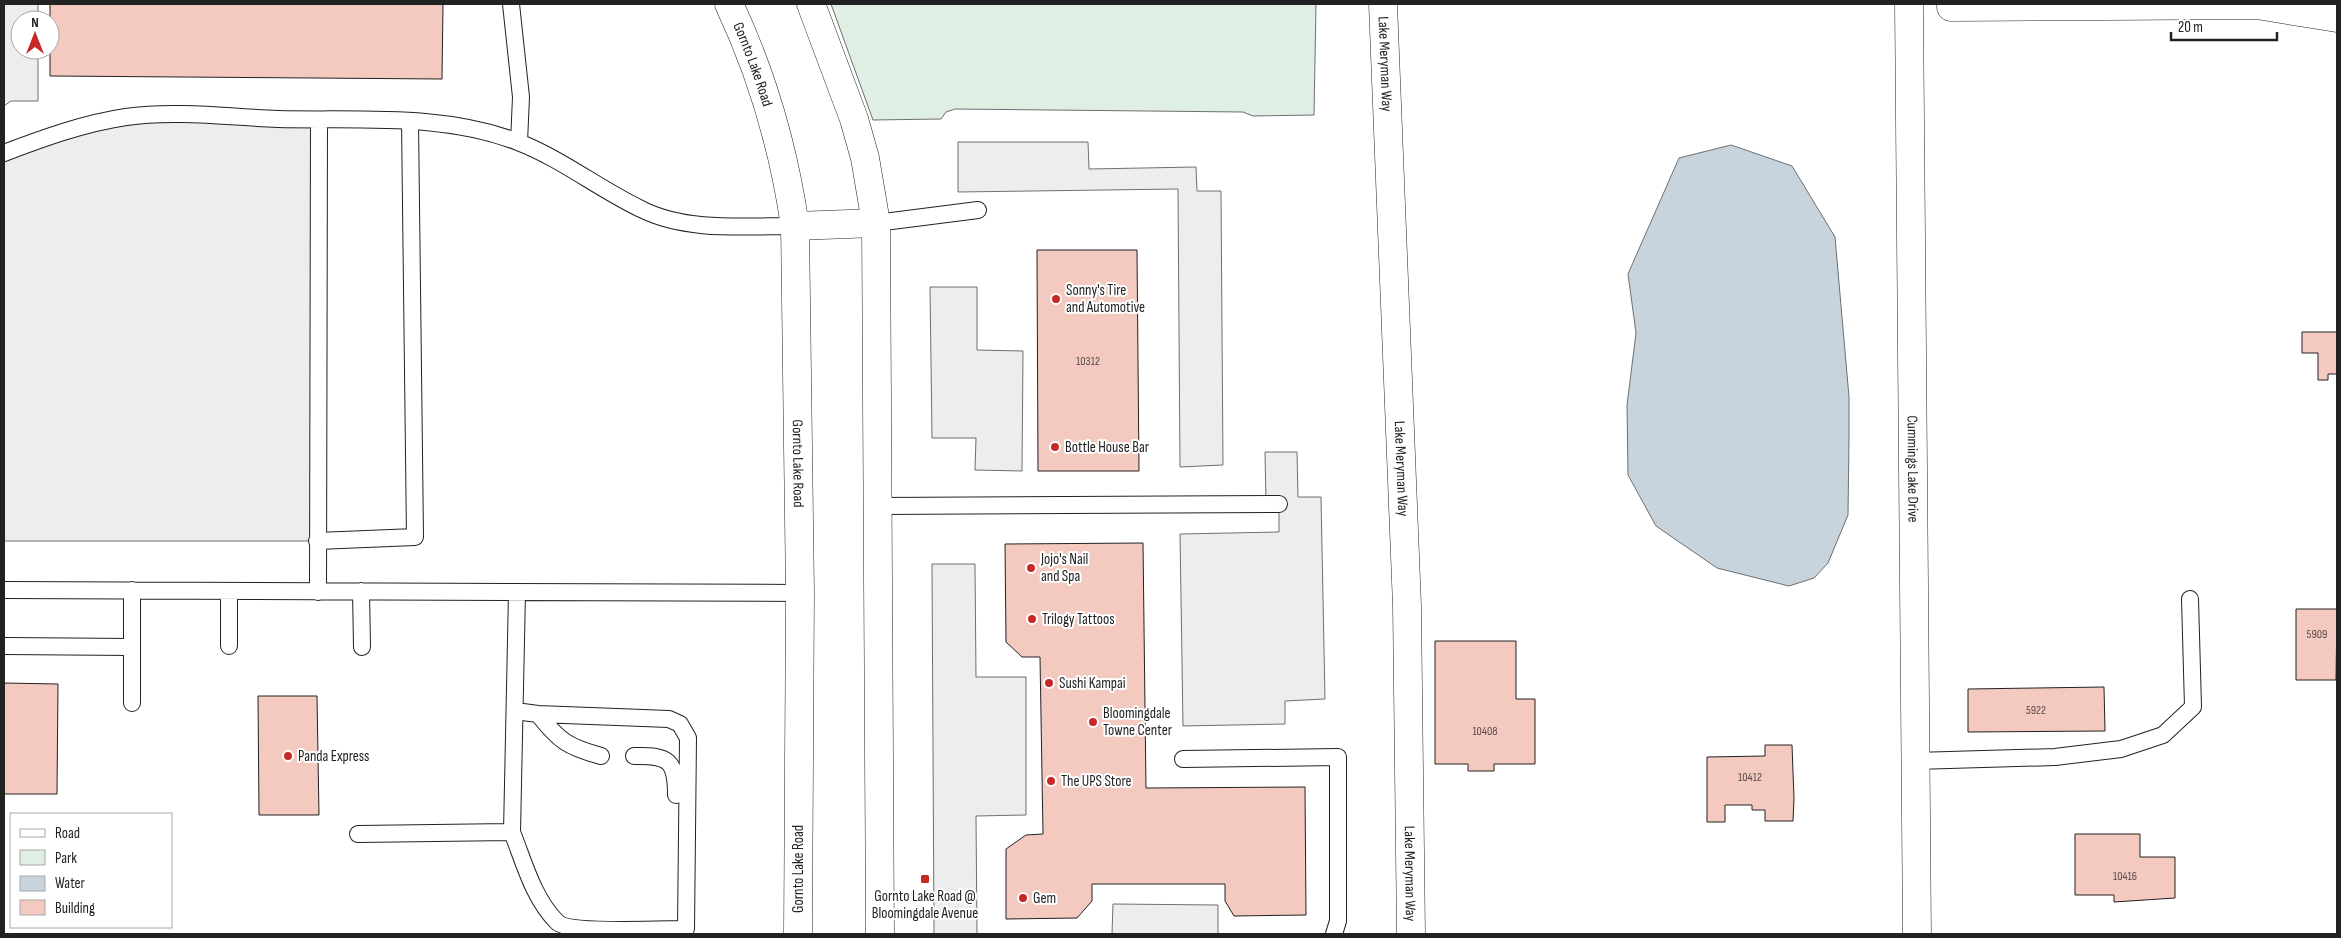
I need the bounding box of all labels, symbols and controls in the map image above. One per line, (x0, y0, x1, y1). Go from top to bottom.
north arrow (10, 10, 60, 60)
scale bar (2171, 10, 2277, 42)
text: N (31, 14, 39, 31)
street label: Lake Meryman Way (1373, 16, 1396, 112)
text: 20 m (2178, 18, 2203, 37)
street label: Gornto Lake Road (729, 20, 777, 109)
place label: Sonny's Tire and Automotive (1066, 281, 1145, 317)
marker: Sonny's Tire and Automotive (1050, 293, 1062, 305)
house number: 10312 (1076, 354, 1100, 369)
street label: Cummings Lake Drive (1903, 415, 1922, 523)
street label: Gornto Lake Road (788, 419, 808, 508)
street label: Lake Meryman Way (1390, 421, 1412, 517)
place label: Bottle House Bar (1065, 438, 1150, 457)
marker: Bottle House Bar (1049, 441, 1061, 453)
place label: Jojo's Nail and Spa (1040, 550, 1088, 586)
marker: Jojo's Nail and Spa (1025, 562, 1037, 574)
place label: Trilogy Tattoos (1042, 610, 1115, 629)
marker: Trilogy Tattoos (1026, 613, 1038, 625)
house number: 5909 (2307, 627, 2327, 642)
place label: Sushi Kampai (1059, 674, 1126, 693)
marker: Sushi Kampai (1043, 677, 1055, 689)
house number: 5922 (2026, 703, 2046, 718)
place label: Bloomingdale Towne Center (1103, 704, 1173, 740)
marker: Bloomingdale Towne Center (1087, 716, 1099, 728)
house number: 10408 (1472, 724, 1498, 739)
place label: Panda Express (298, 747, 369, 766)
marker: Panda Express (282, 750, 294, 762)
house number: 10412 (1738, 770, 1762, 785)
place label: The UPS Store (1061, 772, 1132, 791)
marker: The UPS Store (1045, 775, 1057, 787)
legend (10, 813, 172, 928)
text: Road (55, 824, 80, 843)
street label: Gornto Lake Road (789, 825, 808, 913)
street label: Lake Meryman Way (1400, 826, 1420, 922)
text: Park (55, 849, 77, 868)
house number: 10416 (2113, 869, 2137, 884)
marker: Gornto Lake Road @ Bloomingdale Avenue (919, 873, 931, 885)
text: Water (55, 874, 86, 893)
place label: Gornto Lake Road @ Bloomingdale Avenue (872, 887, 978, 923)
place label: Gem (1033, 889, 1056, 908)
marker: Gem (1017, 892, 1029, 904)
text: Building (55, 899, 95, 918)

